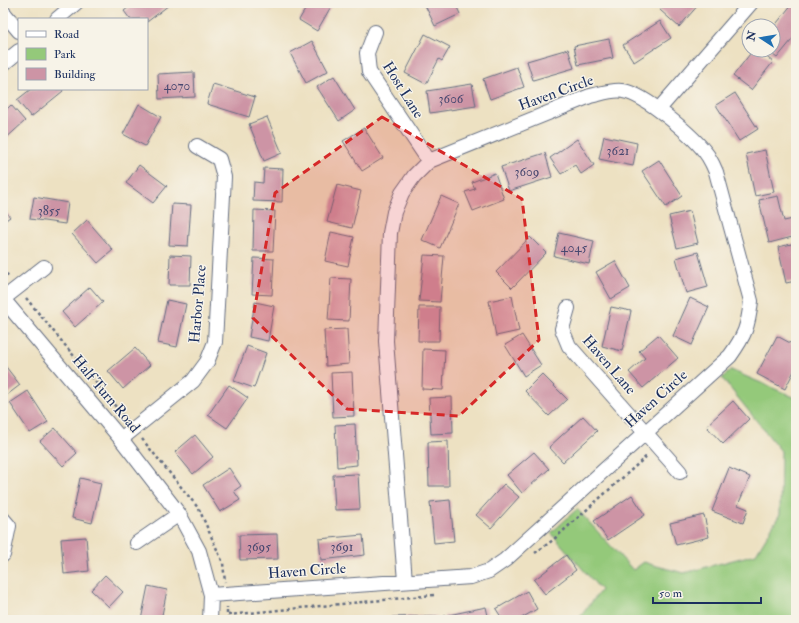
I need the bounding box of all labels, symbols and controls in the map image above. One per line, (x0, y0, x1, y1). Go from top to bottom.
legend (18, 18, 148, 90)
north arrow (741, 18, 781, 58)
text: Road (54, 27, 79, 42)
text: N (744, 29, 759, 43)
text: Park (54, 47, 76, 62)
street label: Host Lane (378, 58, 428, 122)
text: Building (54, 67, 97, 82)
street label: Haven Circle (516, 71, 596, 115)
house number: 4070 (164, 78, 190, 94)
house number: 3606 (439, 91, 465, 107)
house number: 3621 (607, 143, 630, 159)
house number: 3609 (515, 164, 539, 180)
house number: 3855 (38, 203, 61, 219)
house number: 4045 (561, 240, 587, 256)
street label: Harbor Place (185, 264, 211, 344)
street label: Haven Lane (578, 331, 640, 399)
street label: Half Turn Road (68, 351, 144, 437)
street label: Haven Circle (621, 366, 691, 432)
house number: 3695 (247, 539, 271, 555)
house number: 3691 (331, 539, 354, 555)
street label: Haven Circle (267, 559, 347, 583)
scale bar (653, 579, 761, 605)
text: 50 m (659, 586, 683, 601)

